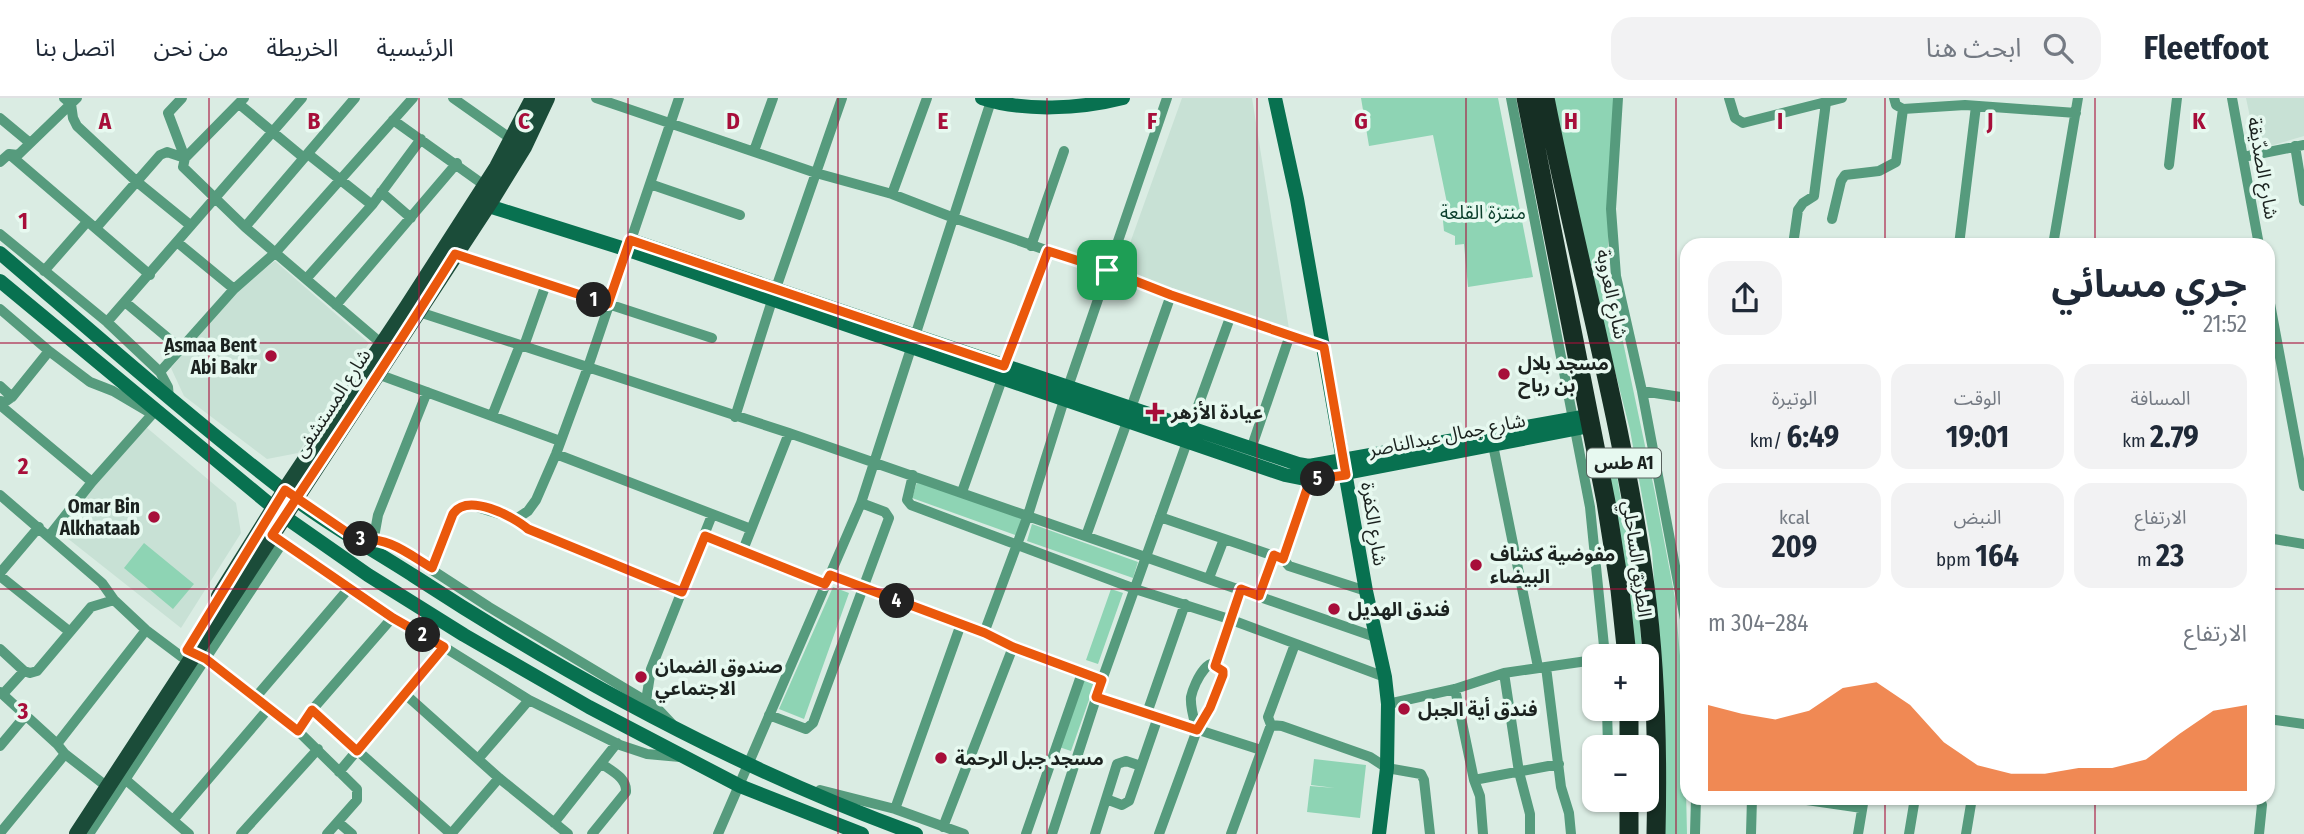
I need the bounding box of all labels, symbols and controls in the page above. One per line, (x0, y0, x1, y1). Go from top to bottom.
search box (1611, 17, 2101, 80)
text: Fleetfoot (2143, 28, 2269, 68)
icon: search (2039, 29, 2077, 67)
text: ابحث هنا (1926, 33, 2021, 64)
text: اتصل بنا (35, 34, 116, 62)
text: من نحن (154, 34, 229, 62)
text: الخريطة (267, 34, 338, 62)
text: الرئيسية (376, 34, 454, 62)
text: A (98, 107, 112, 135)
text: B (308, 107, 321, 135)
text: C (518, 107, 530, 135)
text: D (726, 107, 740, 135)
text: E (938, 107, 949, 135)
text: F (1147, 107, 1157, 135)
text: G (1354, 107, 1368, 135)
text: H (1564, 107, 1578, 135)
text: I (1777, 107, 1783, 135)
text: J (1986, 107, 1993, 135)
text: K (2192, 107, 2206, 135)
street label: شارع الصدّيقة (2241, 115, 2283, 221)
park label: منتزة القلعة (1440, 201, 1526, 224)
text: 1 (18, 207, 28, 235)
pin (1077, 240, 1137, 300)
street label: شارع العروبة (1589, 247, 1633, 341)
icon: arrive (1088, 251, 1126, 289)
button: share (1708, 261, 1782, 335)
text: جري مسائي (2052, 261, 2247, 307)
pin: 1 (576, 282, 612, 318)
text: 1 (589, 288, 598, 311)
text: 21:52 (2203, 310, 2247, 338)
place label: ِAsmaa Bent Abi Bakr (163, 334, 258, 379)
street label: شارع المستشفى (288, 344, 377, 463)
marker: ِAsmaa Bent Abi Bakr (263, 348, 279, 364)
place label: مسجد بلال بن رباح (1518, 352, 1609, 399)
marker: مسجد بلال بن رباح (1496, 366, 1512, 382)
text: الوتيرة (1772, 387, 1817, 410)
text: الوقت (1954, 387, 2001, 410)
text: المسافة (2131, 387, 2190, 410)
place label: عيادة الأزهر (1170, 400, 1263, 424)
marker: عيادة الأزهر (1145, 402, 1165, 422)
street label: شارع جمال عبدالناصر (1366, 409, 1528, 464)
text: 6:49 (1787, 419, 1839, 455)
text: 19:01 (1946, 419, 2009, 455)
text: 2.79 (2150, 419, 2199, 455)
text: /km (1750, 429, 1787, 452)
text: km (2122, 429, 2150, 452)
road number: طس A1 (1587, 449, 1661, 478)
text: 2 (17, 452, 29, 480)
pin: 5 (1300, 462, 1336, 496)
text: 5 (1313, 467, 1322, 490)
street label: شارع الكفرة (1354, 480, 1392, 568)
place label: Omar Bin Alkhataab (59, 495, 140, 540)
street label: الطريق الساحلي (1614, 499, 1657, 619)
text: kcal (1779, 506, 1810, 529)
text: النبض (1953, 506, 2002, 529)
text: الارتفاع (2134, 506, 2187, 529)
marker: Omar Bin Alkhataab (146, 509, 162, 525)
pin: 3 (344, 522, 378, 556)
text: 3 (356, 527, 365, 550)
text: 209 (1772, 529, 1817, 565)
text: 164 (1975, 538, 2019, 574)
text: 23 (2156, 538, 2184, 574)
place label: مفوضية كشاف البيضاء (1490, 543, 1615, 588)
text: bpm (1936, 548, 1975, 571)
text: m (2137, 548, 2156, 571)
marker: مفوضية كشاف البيضاء (1468, 557, 1484, 573)
pin: 4 (880, 584, 914, 618)
text: 4 (892, 589, 901, 612)
place label: فندق الهديل (1348, 598, 1450, 621)
marker: فندق الهديل (1326, 601, 1342, 617)
text: 284–304 m (1708, 609, 1808, 637)
pin: 2 (406, 618, 440, 652)
text: الارتفاع (2184, 619, 2247, 647)
text: 2 (418, 623, 427, 646)
map controls (1582, 644, 1659, 812)
button: + (1582, 644, 1659, 721)
place label: صندوق الضمان الاجتماعي (655, 655, 783, 703)
marker: صندوق الضمان الاجتماعي (633, 669, 649, 685)
place label: فندق أية الجبل (1418, 696, 1538, 721)
text: 3 (17, 697, 29, 725)
marker: فندق أية الجبل (1396, 701, 1412, 717)
button: − (1582, 735, 1659, 812)
place label: مسجد جبل الرحمة (955, 747, 1104, 770)
marker: مسجد جبل الرحمة (933, 750, 949, 766)

